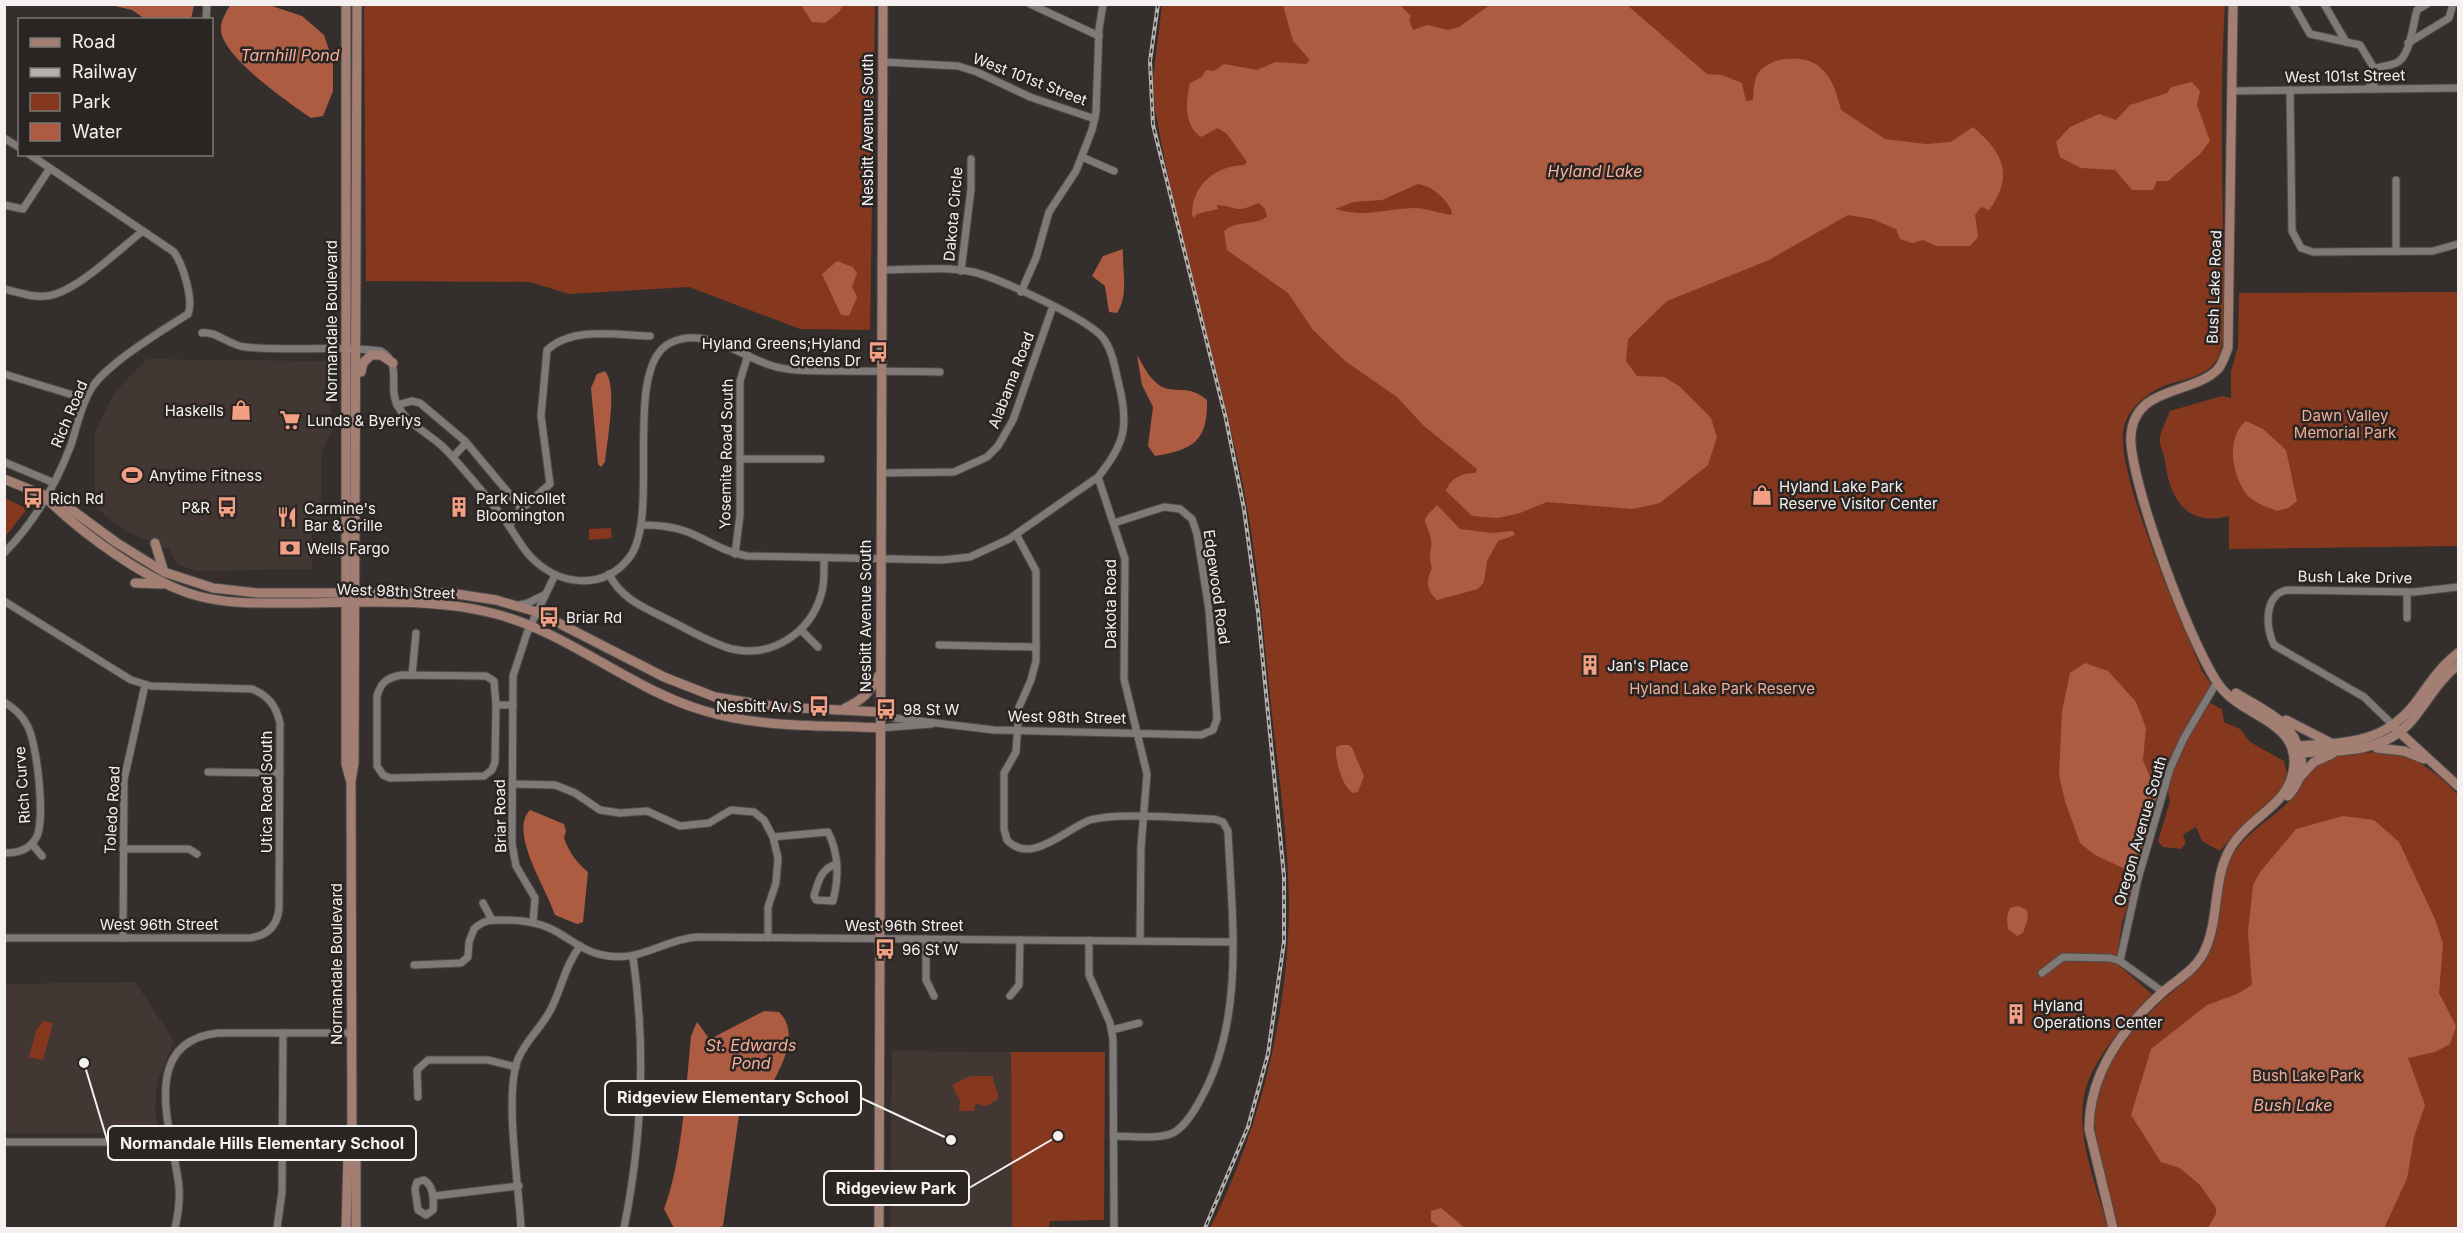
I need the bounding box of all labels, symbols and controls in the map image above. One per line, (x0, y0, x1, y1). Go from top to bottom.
legend (18, 18, 213, 156)
text: Road (72, 31, 115, 52)
water label: Tarnhill Pond (240, 45, 340, 65)
street label: West 101st Street (970, 48, 1090, 110)
street label: Nesbitt Avenue South (858, 54, 877, 206)
text: Railway (72, 61, 137, 82)
street label: West 101st Street (2284, 65, 2406, 87)
text: Park (72, 91, 111, 112)
text: Water (72, 121, 122, 142)
water label: Hyland Lake (1547, 161, 1643, 181)
street label: Dakota Circle (939, 166, 967, 262)
street label: Bush Lake Road (2203, 230, 2225, 344)
street label: Normandale Boulevard (322, 240, 341, 402)
street label: Alabama Road (984, 329, 1038, 431)
place label: Hyland Greens;Hyland Greens Dr (702, 334, 861, 370)
bus stop icon: Hyland Greens;Hyland Greens Dr (866, 340, 890, 364)
street label: Rich Road (46, 378, 92, 450)
street label: Yosemite Road South (715, 378, 737, 530)
shop icon: Haskells (229, 398, 253, 422)
place label: Haskells (165, 401, 224, 420)
park label: Dawn Valley Memorial Park (2294, 406, 2397, 442)
supermarket icon: Lunds & Byerlys (278, 408, 302, 432)
place label: Lunds & Byerlys (307, 411, 421, 430)
sports icon: Anytime Fitness (120, 463, 144, 487)
place label: Anytime Fitness (149, 466, 262, 485)
place label: Hyland Lake Park Reserve Visitor Center (1779, 477, 1938, 513)
shop icon: Hyland Lake Park Reserve Visitor Center (1750, 483, 1774, 507)
bus stop icon: Rich Rd (21, 486, 45, 510)
place label: Rich Rd (50, 489, 104, 508)
place label: Park Nicollet Bloomington (476, 489, 566, 525)
bus stop icon: P&R (215, 495, 239, 519)
building icon: Park Nicollet Bloomington (447, 495, 471, 519)
place label: P&R (182, 498, 210, 517)
place label: Carmine's Bar & Grille (304, 499, 383, 535)
restaurant icon: Carmine's Bar & Grille (275, 505, 299, 529)
street label: Edgewood Road (1200, 529, 1234, 645)
bank icon: Wells Fargo (278, 536, 302, 560)
place label: Wells Fargo (307, 539, 390, 558)
street label: Nesbitt Avenue South (856, 540, 875, 692)
street label: Dakota Road (1101, 559, 1120, 649)
street label: Bush Lake Drive (2297, 567, 2413, 587)
street label: West 98th Street (336, 579, 456, 603)
bus stop icon: Briar Rd (537, 605, 561, 629)
place label: Briar Rd (566, 608, 622, 627)
building icon: Jan's Place (1578, 653, 1602, 677)
place label: Jan's Place (1607, 656, 1688, 675)
park label: Hyland Lake Park Reserve (1629, 679, 1815, 698)
bus stop icon: Nesbitt Av S (807, 694, 831, 718)
place label: Nesbitt Av S (716, 697, 802, 716)
bus stop icon: 98 St W (874, 697, 898, 721)
place label: 98 St W (903, 700, 960, 719)
street label: West 98th Street (1007, 706, 1127, 728)
street label: Utica Road South (257, 731, 276, 853)
street label: Rich Curve (10, 746, 34, 824)
street label: Oregon Avenue South (2109, 754, 2171, 908)
street label: Toledo Road (100, 765, 124, 855)
street label: Briar Road (490, 779, 510, 853)
street label: Normandale Boulevard (327, 883, 346, 1045)
street label: West 96th Street (100, 915, 218, 934)
street label: West 96th Street (845, 916, 963, 935)
bus stop icon: 96 St W (873, 937, 897, 961)
place label: 96 St W (902, 940, 959, 959)
place label: Hyland Operations Center (2033, 996, 2163, 1032)
building icon: Hyland Operations Center (2004, 1002, 2028, 1026)
water label: St. Edwards Pond (706, 1035, 796, 1073)
park label: Bush Lake Park (2252, 1066, 2363, 1085)
callout: Ridgeview Elementary School (605, 1081, 861, 1115)
text: Ridgeview Elementary School (617, 1087, 849, 1107)
water label: Bush Lake (2254, 1095, 2332, 1115)
callout: Normandale Hills Elementary School (108, 1126, 416, 1160)
text: Normandale Hills Elementary School (120, 1133, 404, 1153)
callout: Ridgeview Park (824, 1171, 969, 1205)
text: Ridgeview Park (836, 1178, 957, 1198)

